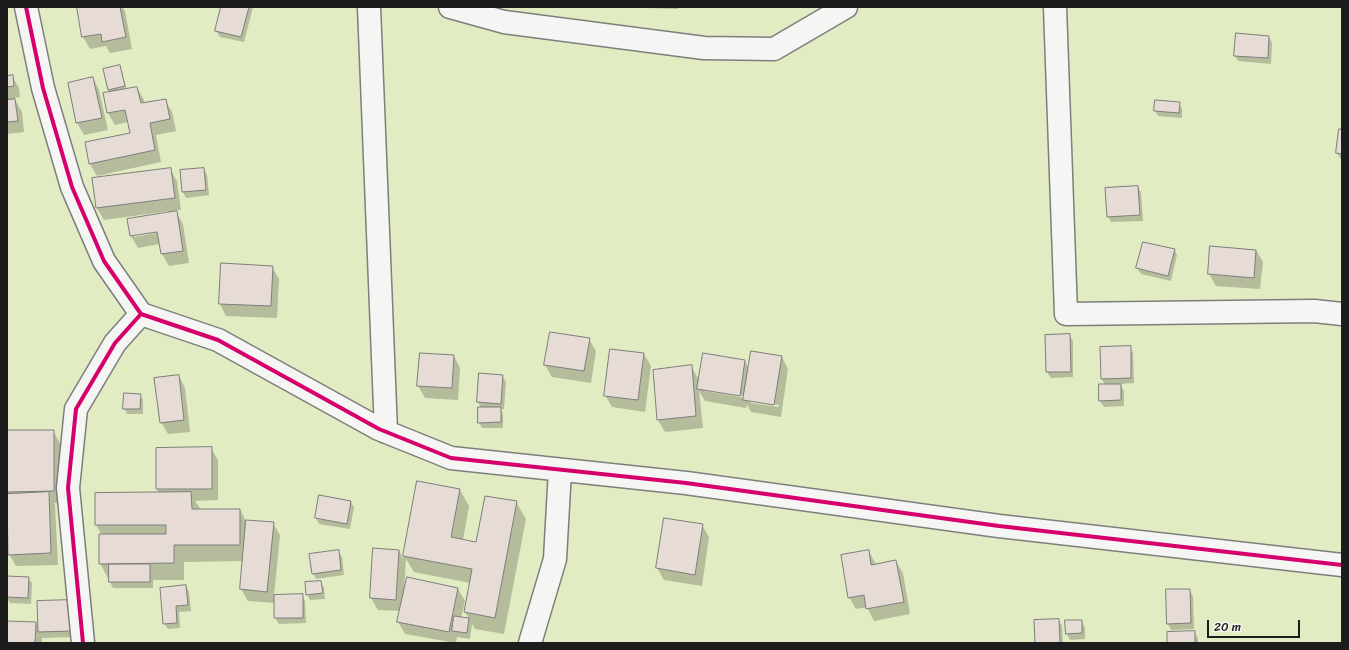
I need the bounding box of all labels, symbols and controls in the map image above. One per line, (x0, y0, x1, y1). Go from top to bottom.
scale bar (1209, 612, 1302, 638)
text: 20 m (1214, 616, 1241, 638)

